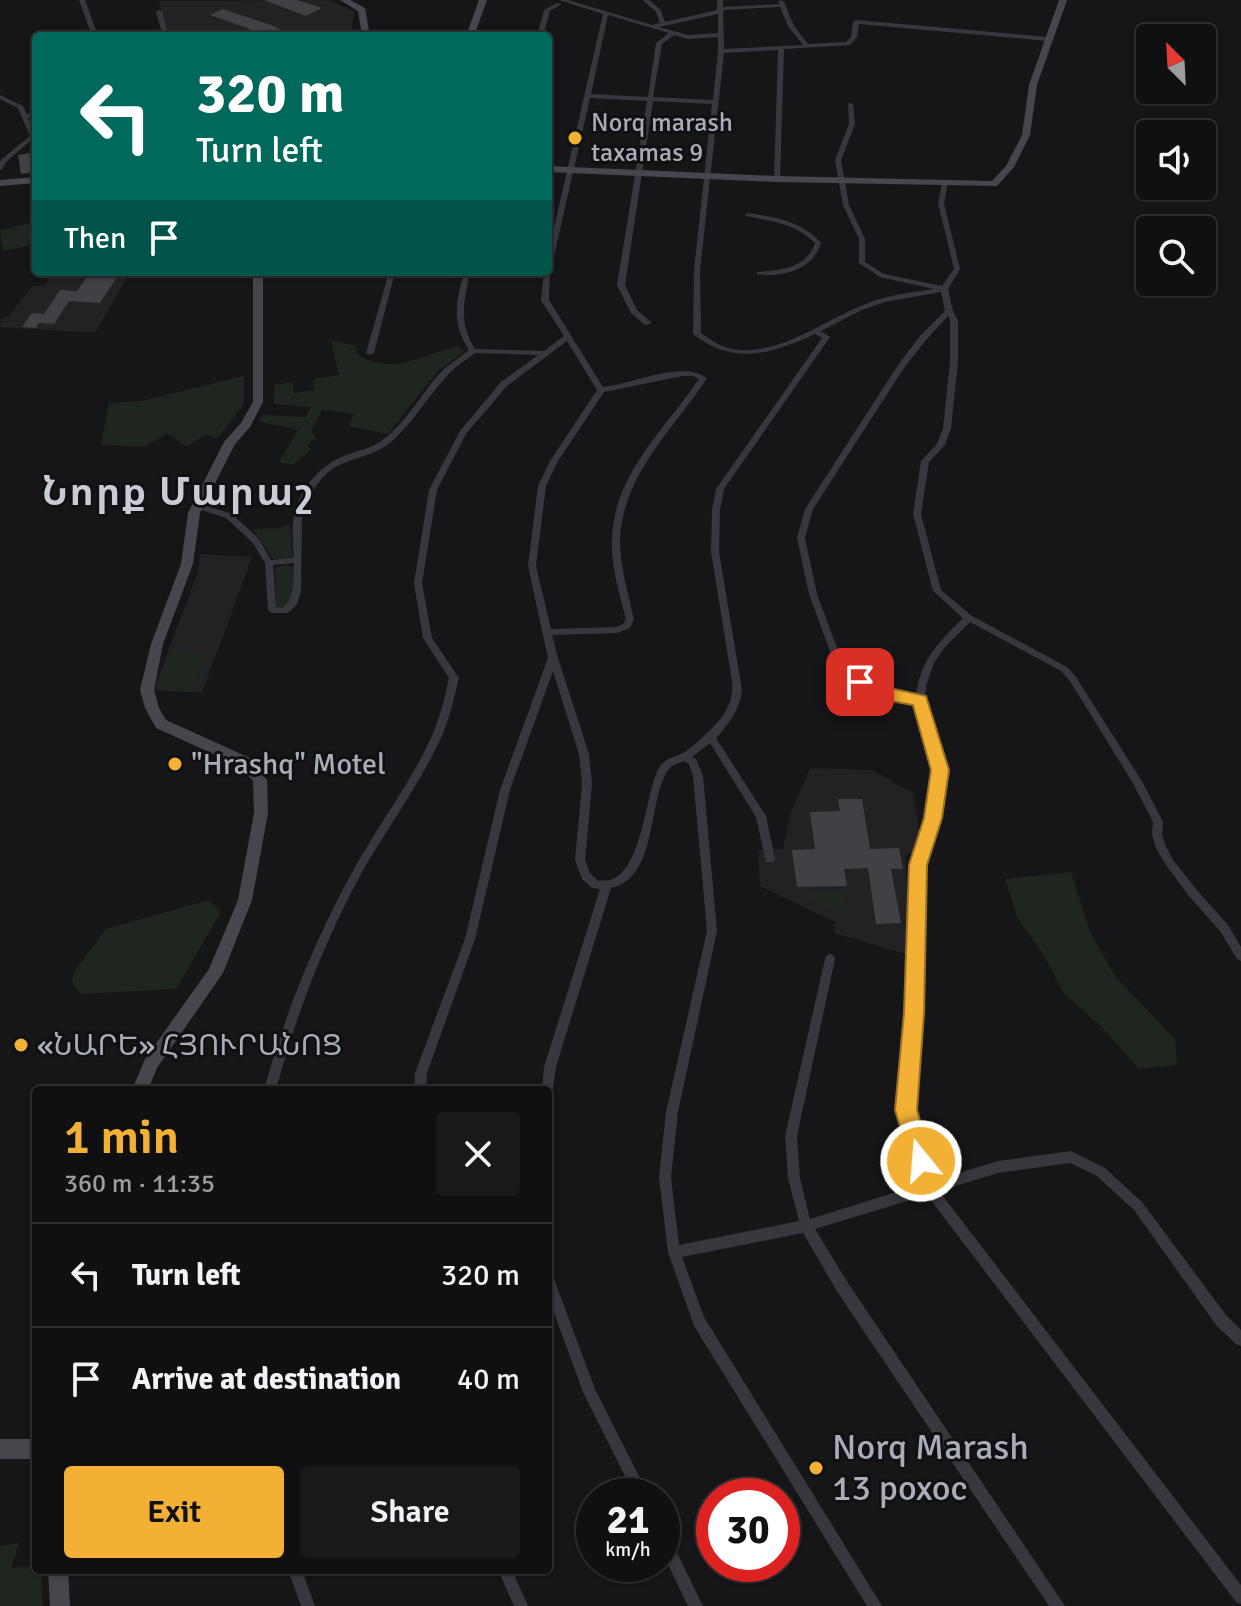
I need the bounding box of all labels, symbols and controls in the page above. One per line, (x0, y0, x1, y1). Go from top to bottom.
north arrow (1136, 24, 1216, 104)
map controls (1136, 24, 1216, 296)
text: 320 m (196, 59, 344, 128)
icon: left (64, 64, 168, 168)
place label: Norq marash taxamas 9 (591, 107, 733, 169)
button: sound (1136, 120, 1216, 200)
text: Turn left (196, 128, 323, 173)
marker: Norq marash taxamas 9 (566, 129, 584, 147)
icon: arrive (142, 216, 186, 260)
button: search (1136, 216, 1216, 296)
text: Then (64, 220, 126, 257)
district label: Նորք Մարաշ (42, 469, 314, 516)
pin (826, 648, 894, 716)
icon: arrive (838, 660, 882, 704)
place label: "Hrashq" Motel (191, 746, 386, 783)
marker: "Hrashq" Motel (166, 755, 184, 773)
place label: «ՆԱՐԵ» ՀՅՈՒՐԱՆՈՑ (37, 1027, 342, 1064)
marker: «ՆԱՐԵ» ՀՅՈՒՐԱՆՈՑ (12, 1036, 30, 1054)
text: 1 min (64, 1108, 179, 1167)
button: close (436, 1112, 520, 1196)
position arrow (879, 1119, 963, 1203)
text: 360 m · 11:35 (64, 1168, 215, 1200)
icon: left (64, 1253, 108, 1297)
text: Turn left (132, 1257, 241, 1294)
text: 320 m (441, 1257, 520, 1294)
icon: arrive (64, 1357, 108, 1401)
text: Arrive at destination (132, 1361, 401, 1398)
text: 40 m (457, 1361, 520, 1398)
place label: Norq Marash 13 poxoc (832, 1425, 1029, 1511)
marker: Norq Marash 13 poxoc (807, 1459, 825, 1477)
button: Exit (64, 1466, 284, 1558)
button: Share (300, 1466, 520, 1558)
speed limit sign: 30 (696, 1478, 800, 1582)
text: 21 (606, 1495, 650, 1545)
text: km/h (605, 1537, 651, 1562)

